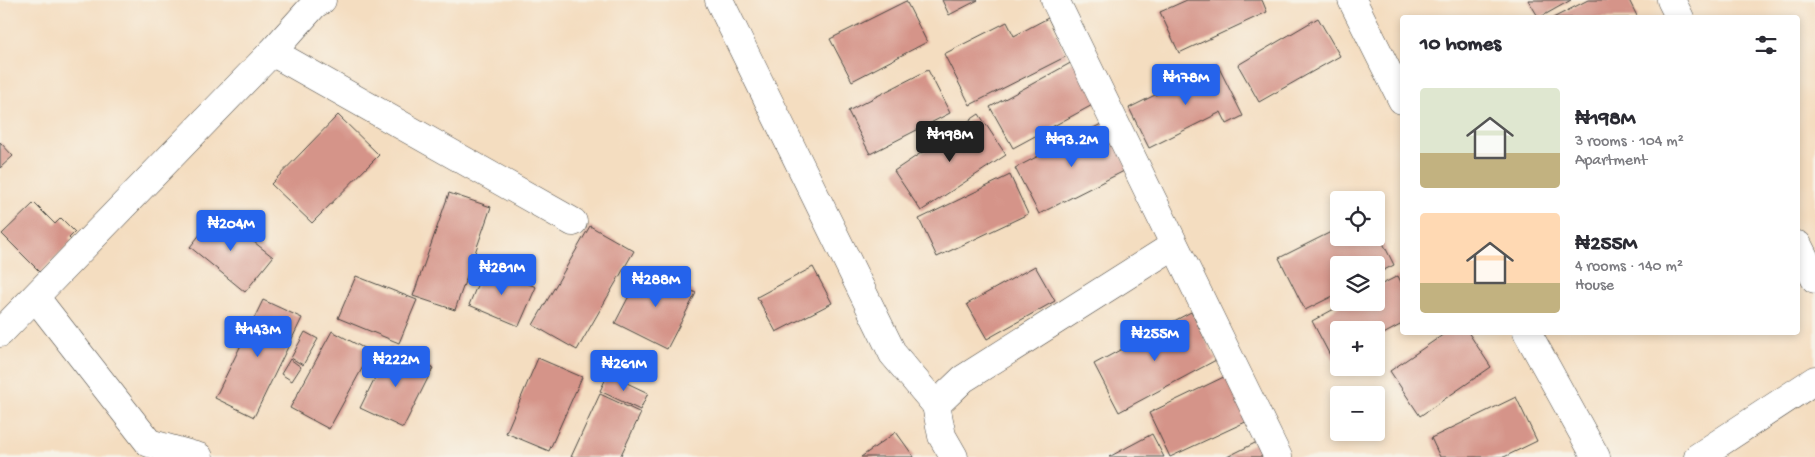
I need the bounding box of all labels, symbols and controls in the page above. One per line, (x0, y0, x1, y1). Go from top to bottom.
icon: filters (1752, 31, 1780, 59)
text: 10 homes (1420, 33, 1501, 58)
pin: ₦178M (1151, 64, 1221, 106)
text: ₦178M (1163, 70, 1209, 89)
icon: home (1460, 108, 1520, 168)
text: ₦198M (1575, 108, 1635, 133)
pin: ₦198M (915, 120, 985, 163)
pin: ₦93.2M (1031, 126, 1113, 168)
text: ₦198M (927, 127, 973, 146)
text: ₦93.2M (1046, 132, 1098, 151)
text: 3 rooms · 104 m² (1575, 133, 1684, 152)
text: Apartment (1575, 152, 1647, 171)
map controls (1330, 191, 1385, 441)
button: locate (1330, 191, 1385, 246)
pin: ₦204M (196, 210, 266, 252)
text: ₦204M (207, 216, 255, 235)
icon: home (1460, 233, 1520, 293)
text: ₦255M (1575, 233, 1637, 258)
pin: ₦281M (467, 254, 537, 296)
button: layers (1330, 256, 1385, 311)
text: 4 rooms · 140 m² (1575, 258, 1683, 277)
text: ₦281M (479, 260, 525, 279)
pin: ₦288M (621, 266, 691, 308)
text: ₦288M (632, 272, 680, 291)
text: House (1575, 277, 1614, 296)
pin: ₦143M (223, 316, 293, 358)
pin: ₦255M (1120, 320, 1190, 362)
button: + (1330, 321, 1385, 376)
text: ₦143M (236, 322, 281, 341)
text: ₦255M (1131, 326, 1179, 345)
pin: ₦222M (361, 346, 431, 388)
pin: ₦261M (589, 350, 659, 392)
text: ₦222M (373, 352, 419, 371)
text: ₦261M (601, 356, 647, 375)
button: − (1330, 386, 1385, 441)

